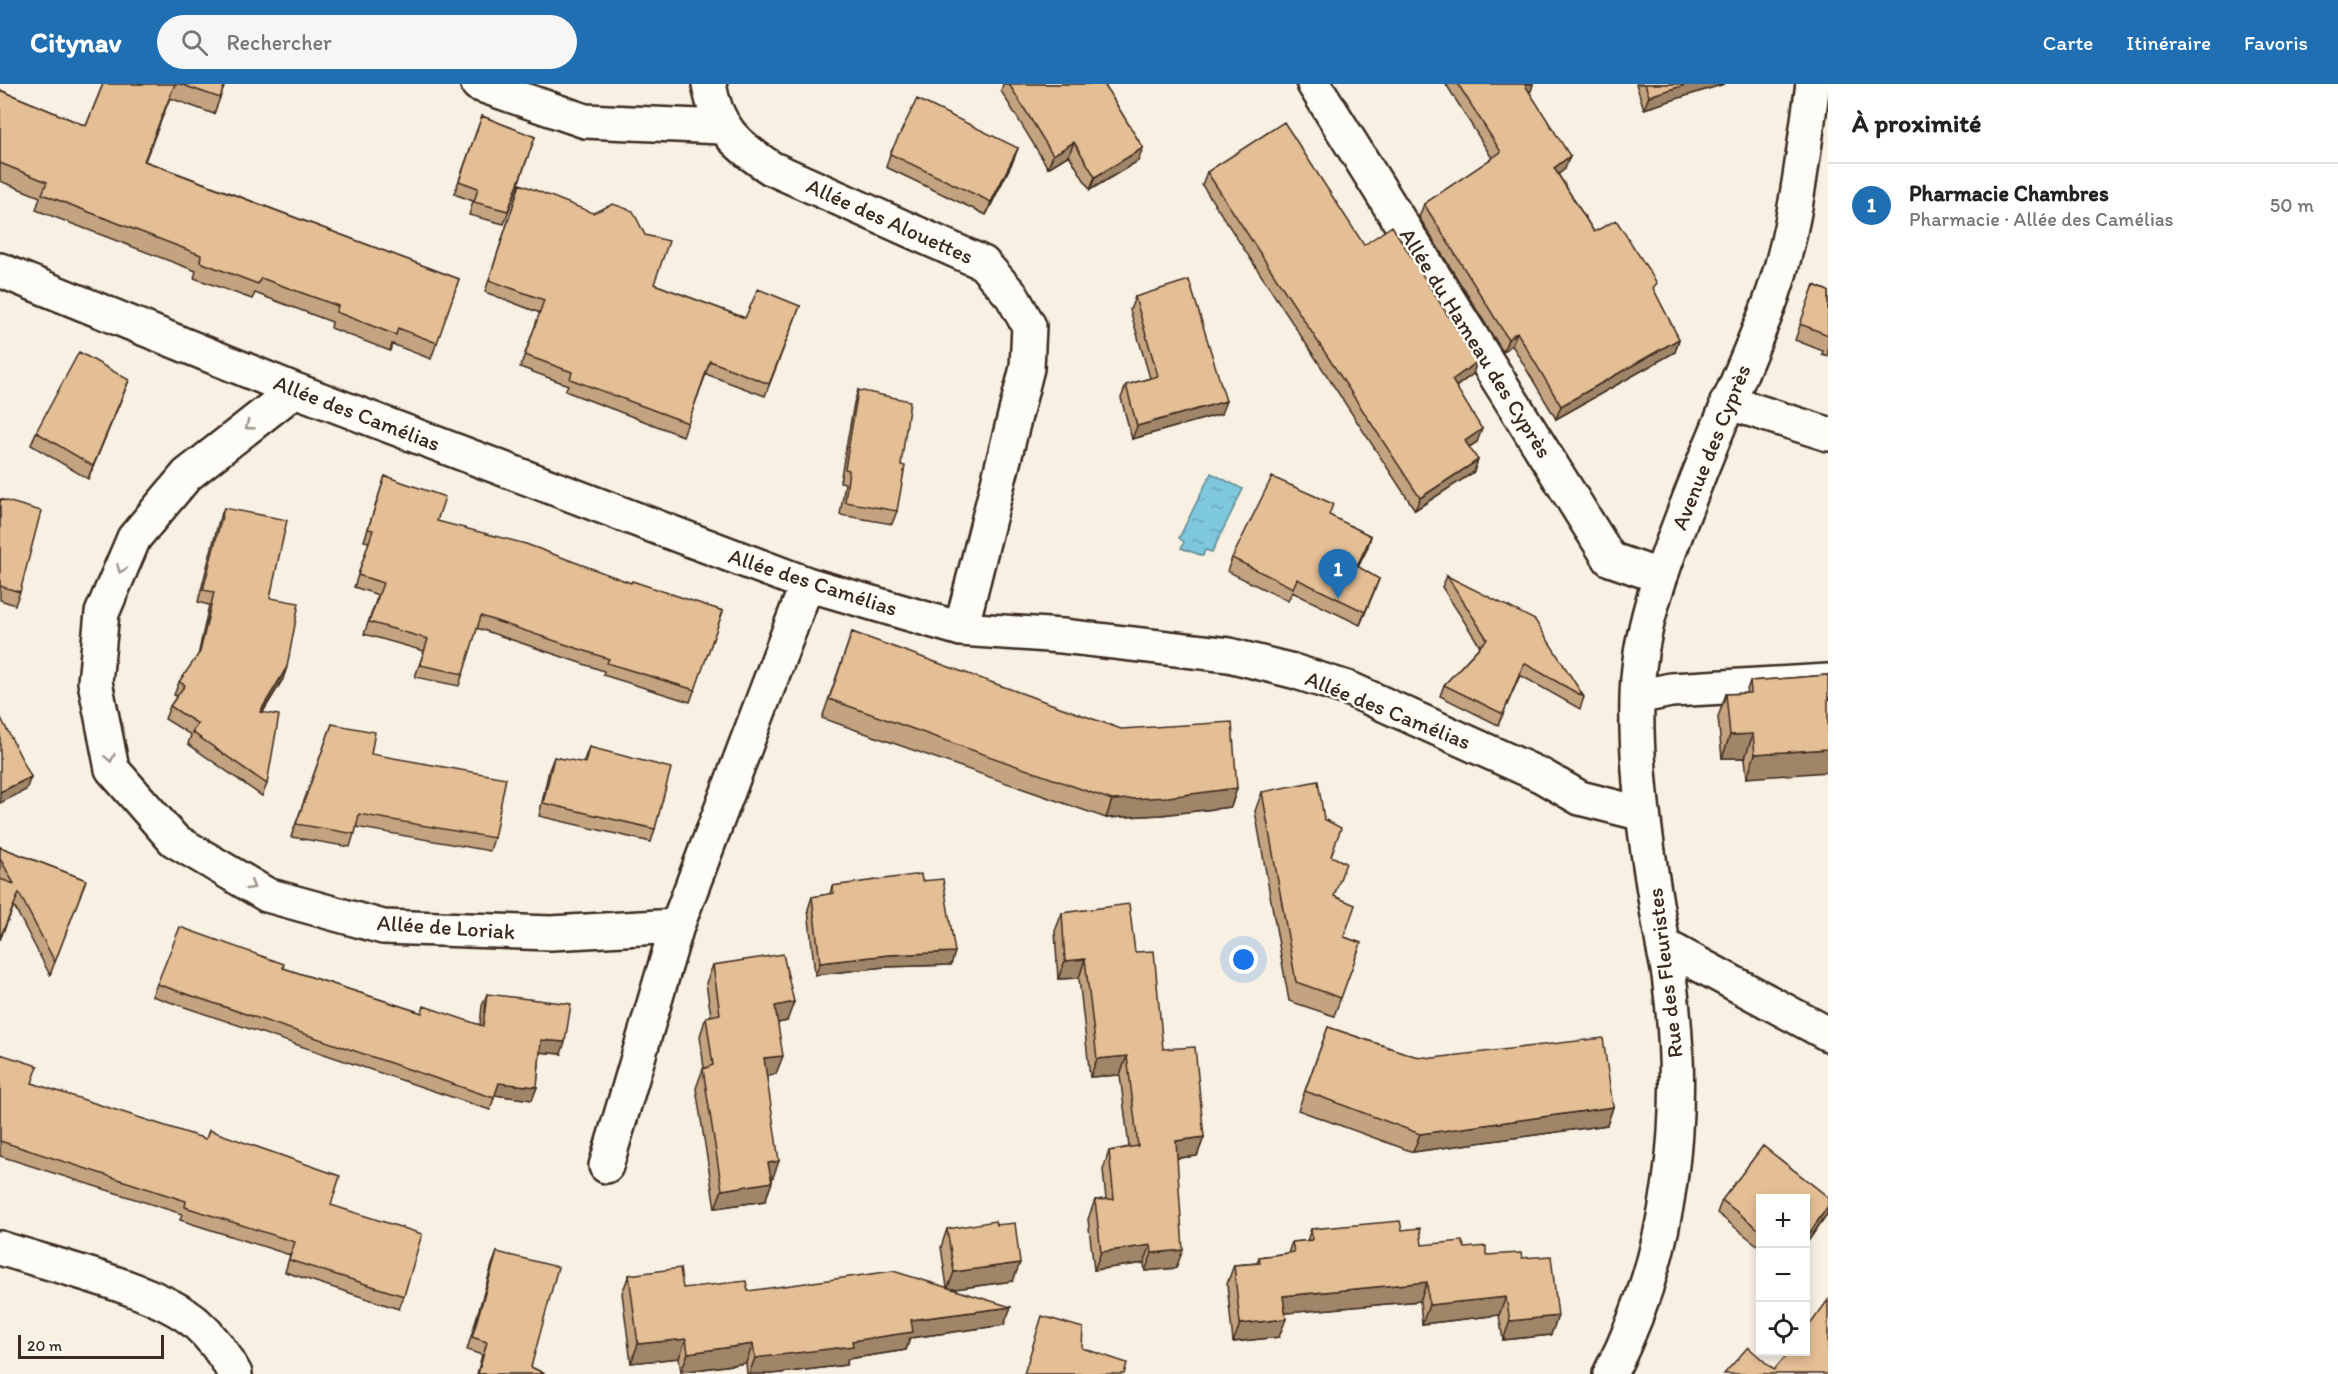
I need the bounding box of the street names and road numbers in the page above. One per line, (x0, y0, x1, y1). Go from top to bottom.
street label: Allée des Alouettes (802, 172, 978, 270)
street label: Allée du Hameau des Cyprès (1394, 223, 1558, 463)
street label: Avenue des Cyprès (1666, 360, 1756, 534)
street label: Allée des Camélias (270, 369, 444, 457)
street label: Allée des Camélias (725, 542, 901, 622)
street label: Allée des Camélias (1301, 665, 1475, 755)
street label: Rue des Fleuristes (1641, 886, 1689, 1060)
street label: Allée de Loriak (376, 909, 516, 945)

